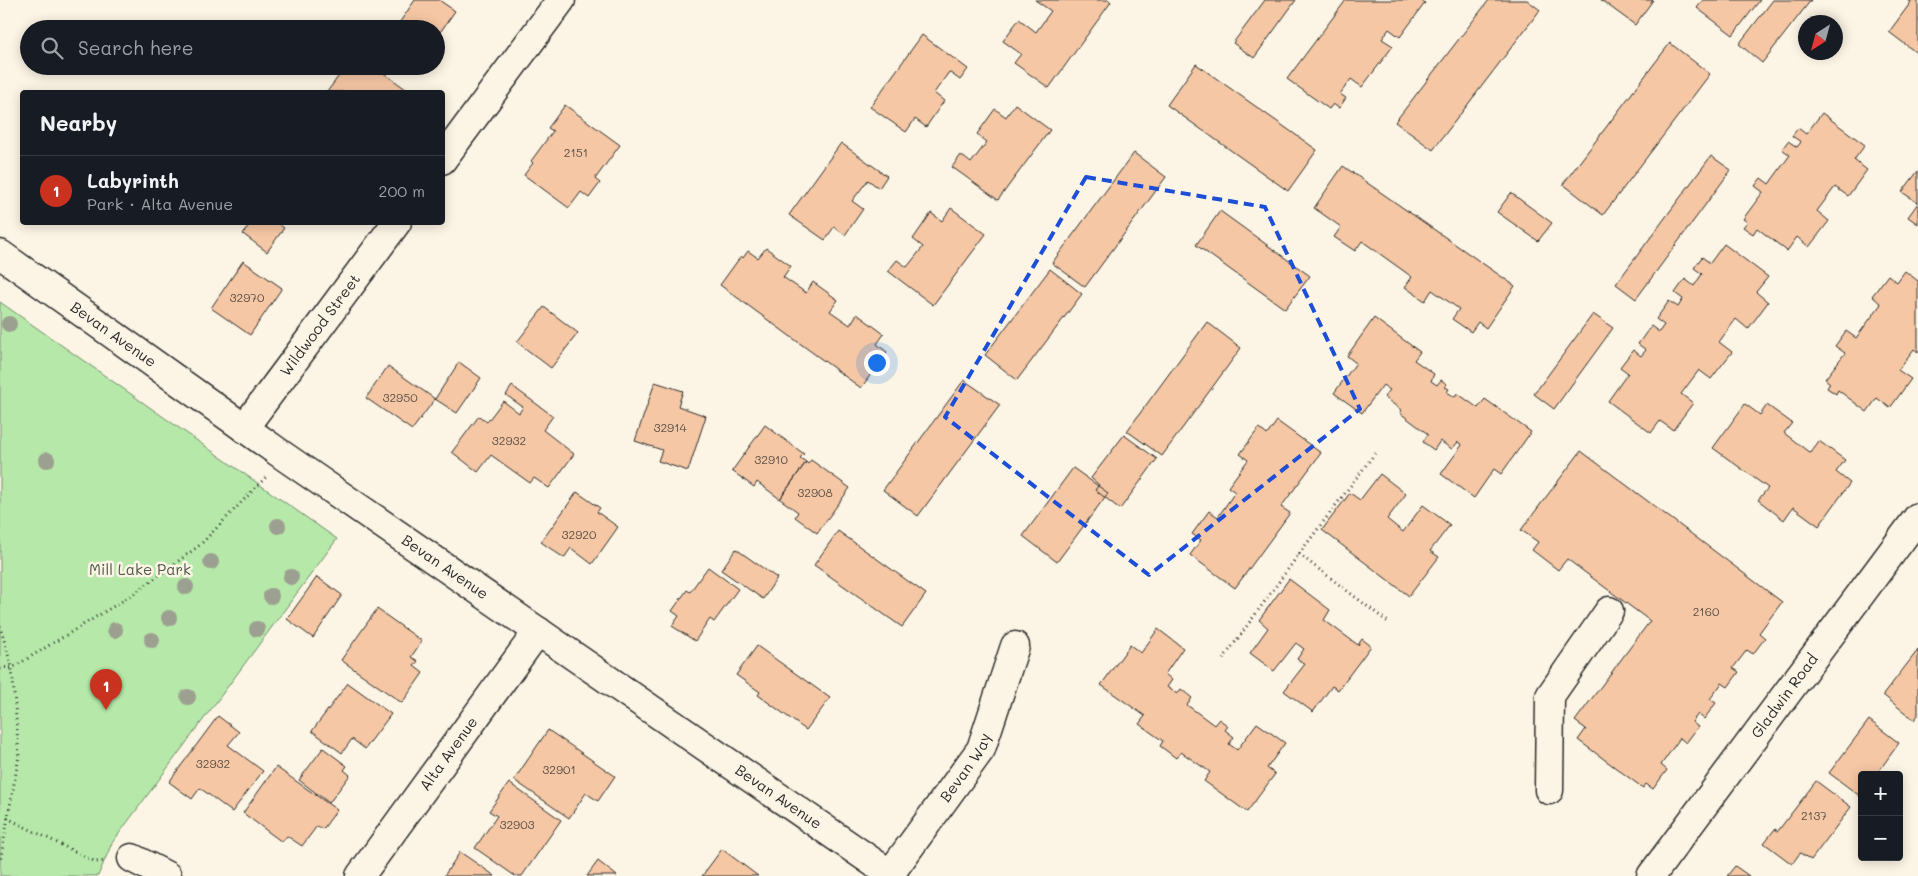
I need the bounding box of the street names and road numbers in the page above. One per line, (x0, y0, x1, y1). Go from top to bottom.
street label: Wildwood Street (275, 269, 364, 380)
street label: Bevan Avenue (67, 296, 161, 371)
street label: Bevan Avenue (398, 529, 493, 603)
street label: Gladwin Road (1746, 649, 1822, 742)
street label: Alta Avenue (414, 712, 482, 794)
street label: Bevan Way (935, 730, 995, 805)
street label: Bevan Avenue (732, 759, 826, 833)

